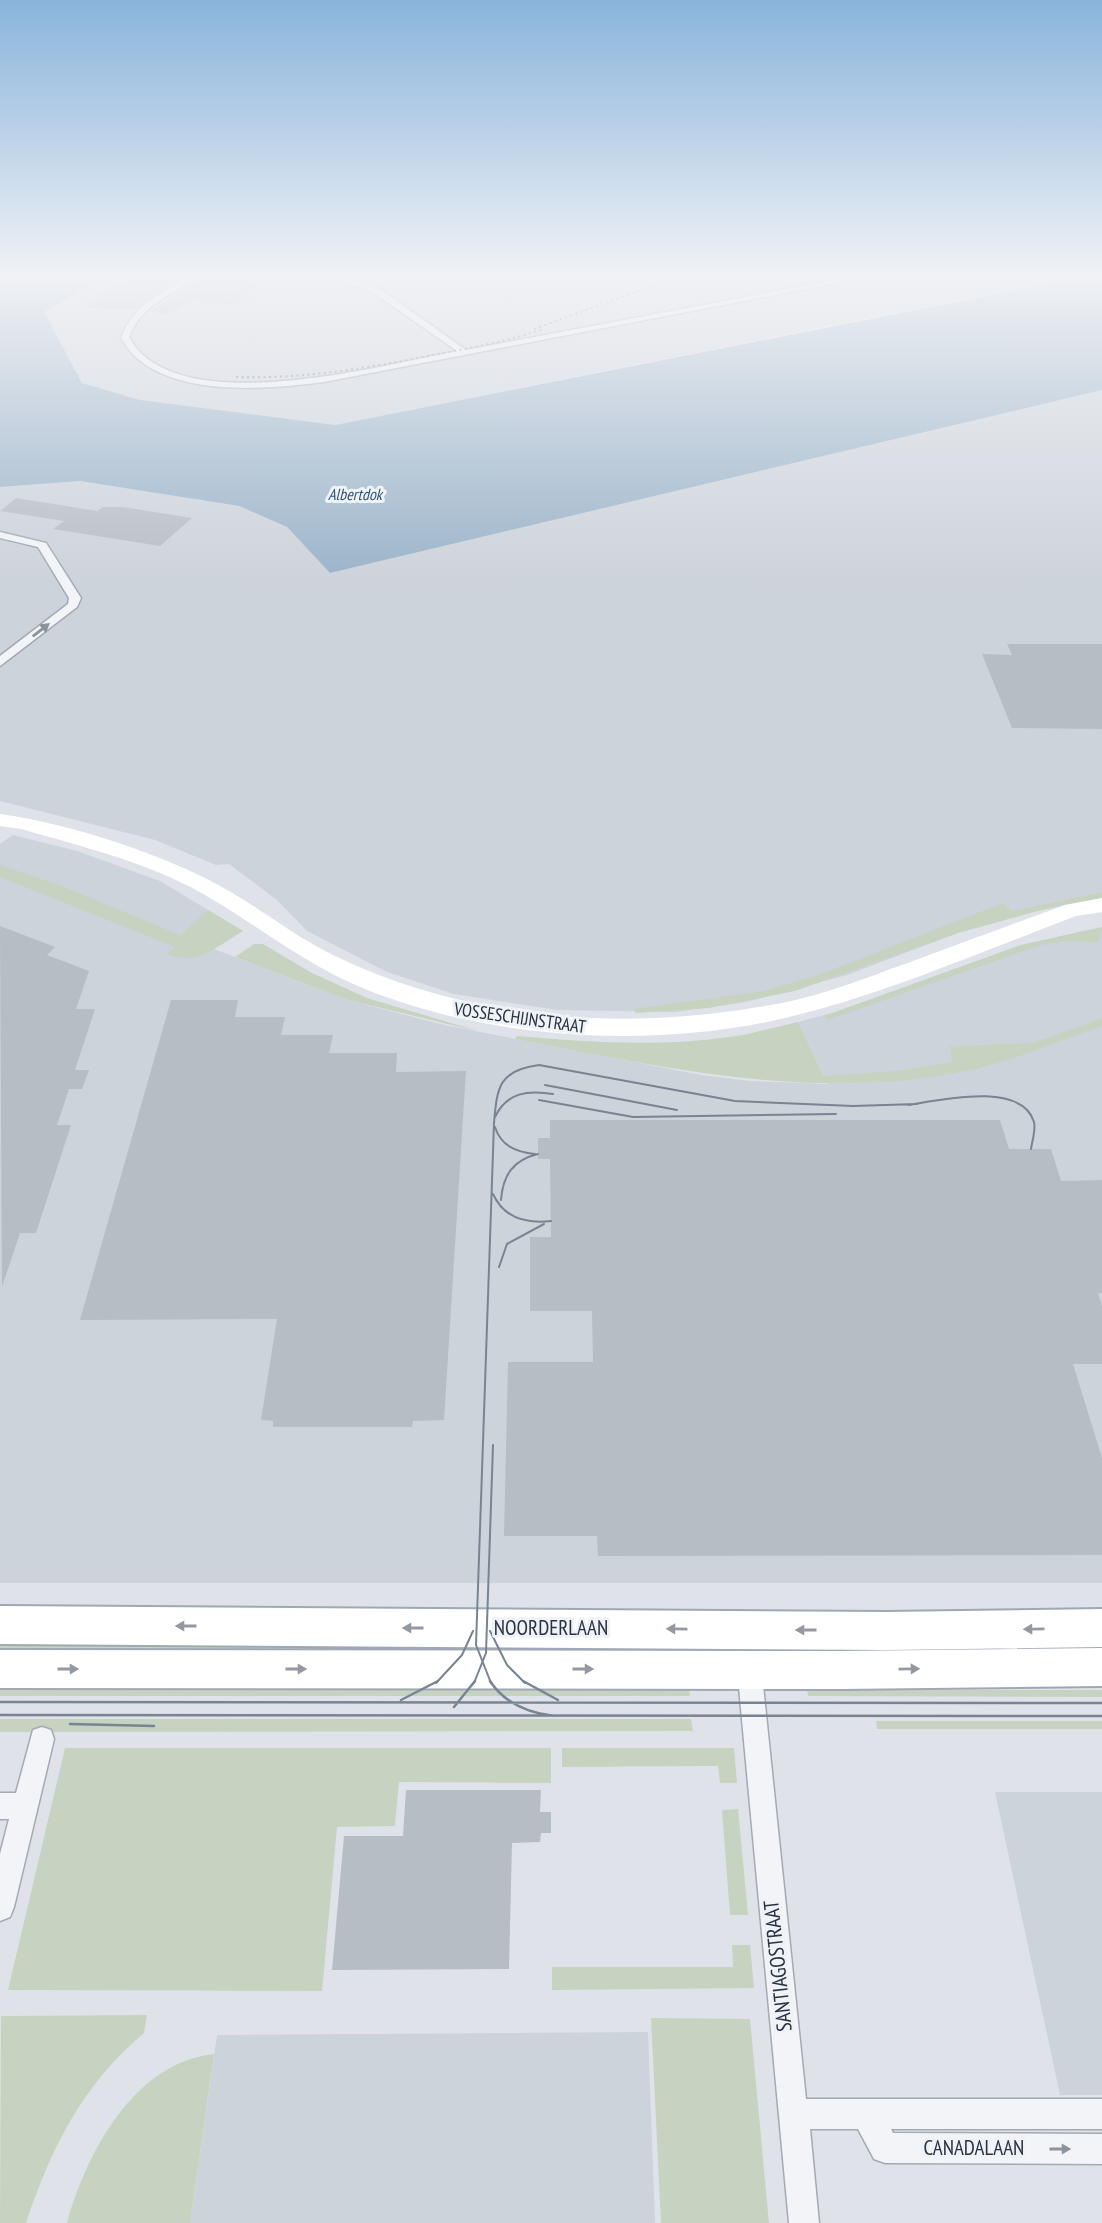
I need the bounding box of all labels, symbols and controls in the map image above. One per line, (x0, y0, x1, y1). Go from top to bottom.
water label: Albertdok (328, 484, 384, 504)
one-way arrow (32, 623, 50, 638)
street label: VOSSESCHIJNSTRAAT (452, 997, 587, 1038)
street label: NOORDERLAAN (494, 1614, 608, 1641)
one-way arrow (174, 1620, 196, 1632)
one-way arrow (402, 1622, 424, 1634)
one-way arrow (666, 1623, 688, 1635)
one-way arrow (1023, 1623, 1045, 1635)
one-way arrow (795, 1624, 817, 1636)
one-way arrow (57, 1663, 79, 1675)
one-way arrow (285, 1663, 307, 1675)
one-way arrow (572, 1663, 594, 1675)
one-way arrow (898, 1663, 920, 1675)
street label: SANTIAGOSTRAAT (757, 1898, 798, 2033)
street label: CANADALAAN (924, 2134, 1024, 2161)
one-way arrow (1050, 2143, 1072, 2155)

